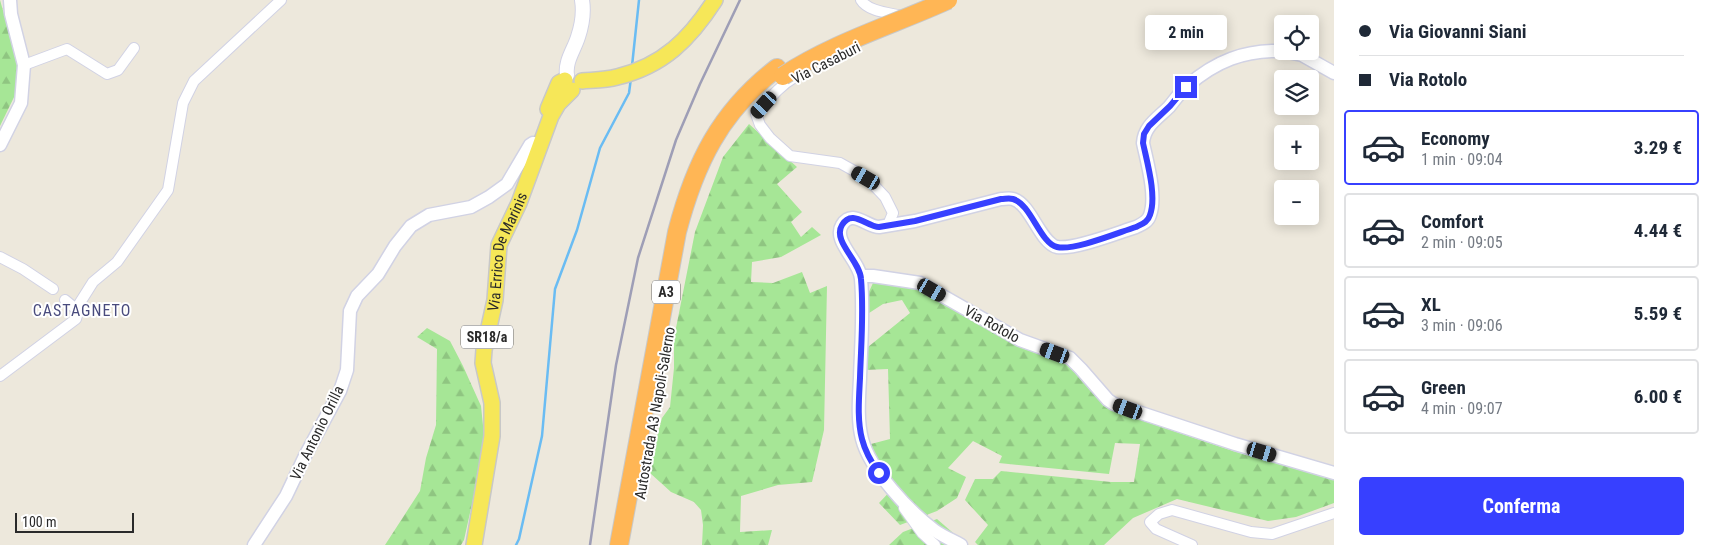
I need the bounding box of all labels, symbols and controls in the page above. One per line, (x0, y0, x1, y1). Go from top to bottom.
callout: 2 min (1145, 14, 1227, 49)
map controls (1274, 15, 1319, 225)
button: locate (1274, 15, 1319, 60)
text: Via Giovanni Siani (1389, 20, 1527, 43)
text: 2 min (1168, 23, 1204, 42)
street label: Via Casaburi (789, 38, 863, 88)
text: Via Rotolo (1389, 68, 1467, 91)
button: layers (1274, 70, 1319, 115)
route end (1175, 76, 1197, 98)
car (748, 89, 779, 121)
button: + (1274, 125, 1319, 170)
icon: car (1361, 125, 1406, 170)
text: Economy (1421, 127, 1490, 150)
text: 3.29 € (1634, 136, 1682, 159)
text: 1 min · 09:04 (1421, 150, 1503, 169)
car (849, 164, 882, 192)
button: − (1274, 180, 1319, 225)
street label: Via Errico De Marinis (484, 190, 531, 313)
icon: car (1361, 208, 1406, 253)
text: Comfort (1421, 210, 1484, 233)
text: 4.44 € (1634, 219, 1682, 242)
text: 2 min · 09:05 (1421, 233, 1503, 252)
car (915, 276, 948, 304)
road number: A3 (652, 280, 680, 304)
icon: car (1361, 291, 1406, 336)
text: XL (1421, 293, 1441, 316)
district label: CASTAGNETO (33, 301, 131, 320)
street label: Via Rotolo (961, 301, 1023, 347)
text: 5.59 € (1634, 302, 1682, 325)
text: 3 min · 09:06 (1421, 316, 1503, 335)
street label: Autostrada A3 Napoli-Salerno (631, 325, 679, 501)
road number: SR18/a (461, 326, 513, 348)
car (1038, 341, 1071, 365)
icon: car (1361, 374, 1406, 419)
text: Green (1421, 376, 1466, 399)
street label: Via Antonio Orilla (286, 383, 348, 483)
text: 6.00 € (1634, 385, 1682, 408)
car (1111, 397, 1144, 421)
text: 4 min · 09:07 (1421, 399, 1503, 418)
car (1245, 440, 1278, 464)
route start (868, 462, 890, 484)
button: Conferma (1359, 477, 1684, 535)
scale bar (15, 510, 134, 533)
text: 100 m (22, 514, 57, 530)

